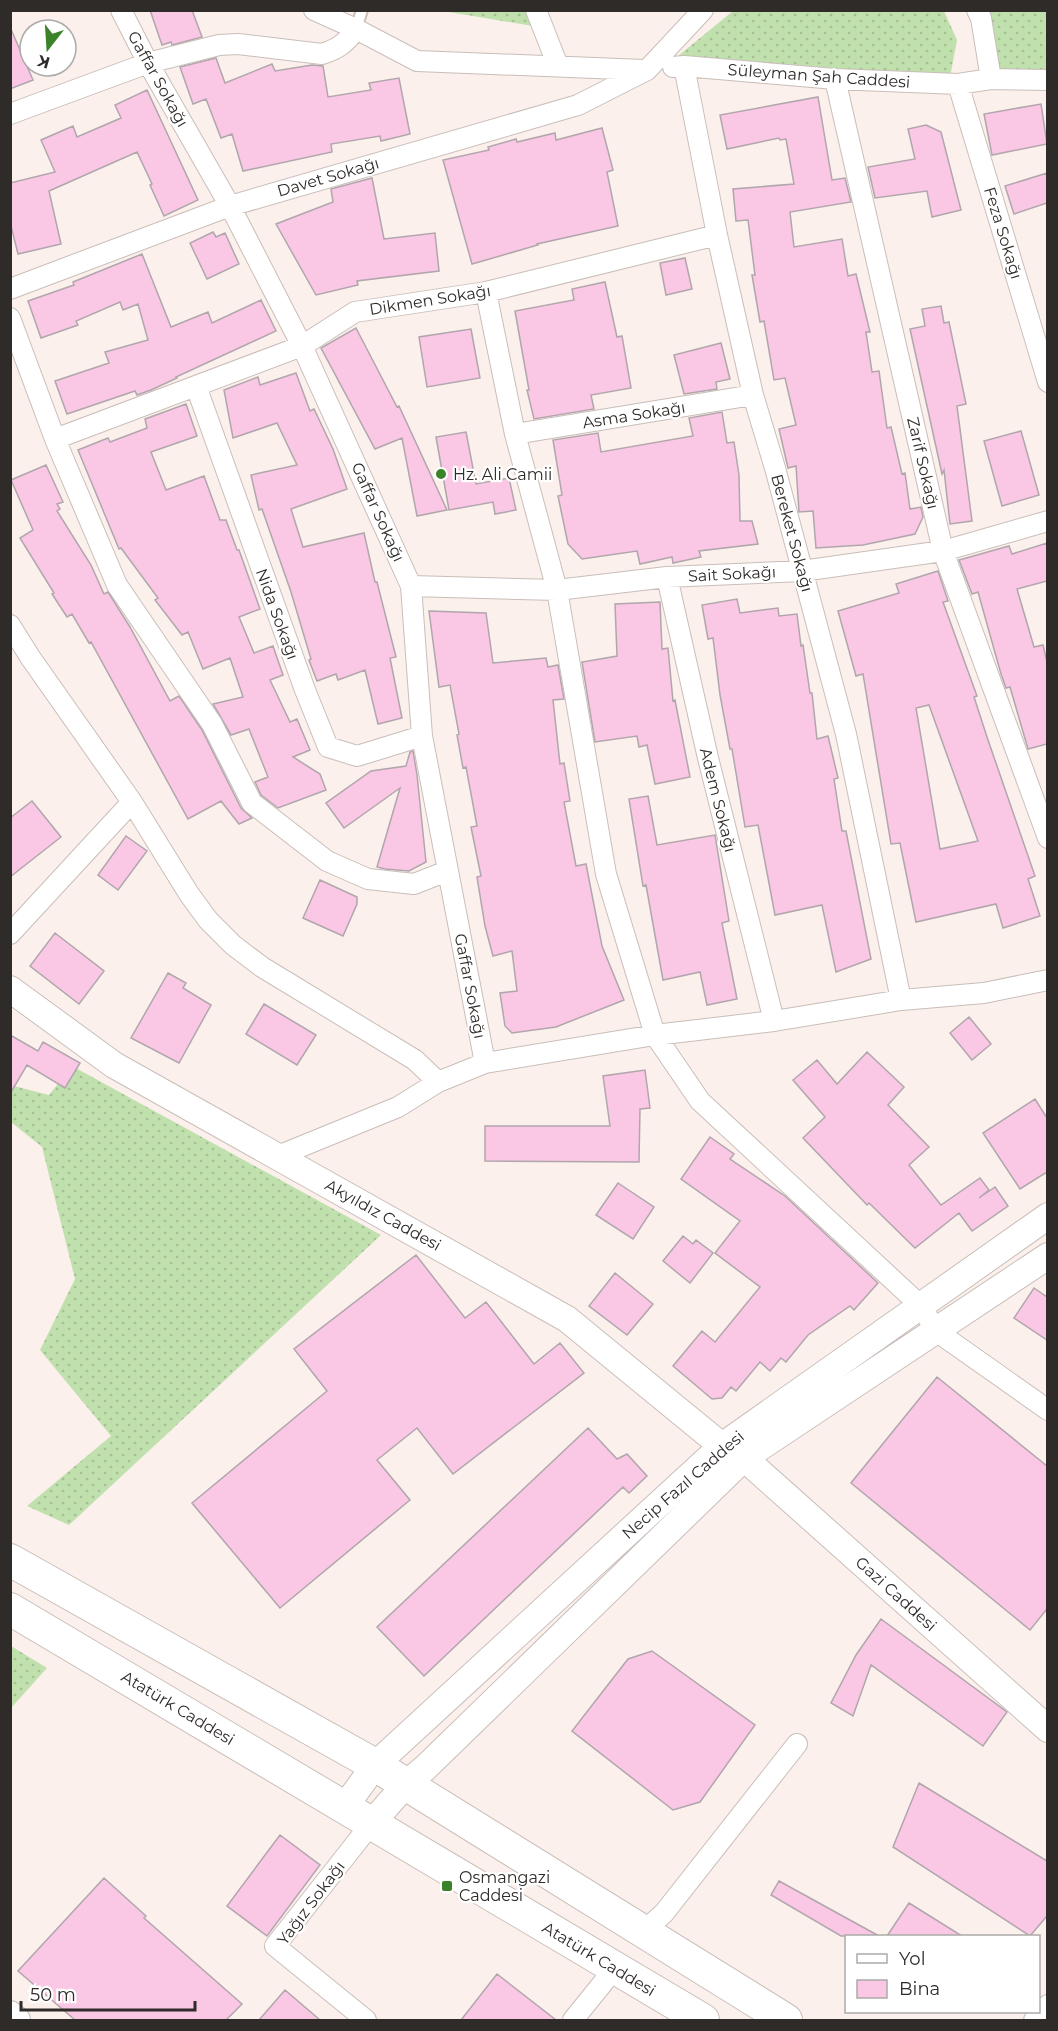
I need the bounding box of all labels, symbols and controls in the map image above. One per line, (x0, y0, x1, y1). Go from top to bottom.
north arrow (18, 18, 78, 78)
street label: Gaffar Sokağı (124, 28, 192, 130)
text: K (34, 51, 52, 73)
street label: Süleyman Şah Caddesi (727, 60, 911, 92)
street label: Davet Sokağı (275, 153, 381, 201)
street label: Feza Sokağı (980, 185, 1026, 281)
street label: Dikmen Sokağı (368, 281, 492, 319)
street label: Asma Sokağı (581, 397, 687, 433)
street label: Zarif Sokağı (903, 415, 943, 511)
street label: Gaffar Sokağı (348, 459, 408, 565)
place label: Hz. Ali Camii (453, 465, 552, 484)
marker: Hz. Ali Camii (434, 467, 448, 481)
street label: Bereket Sokağı (767, 472, 817, 594)
street label: Sait Sokağı (688, 562, 776, 586)
street label: Nida Sokağı (252, 566, 302, 662)
street label: Adem Sokağı (696, 746, 740, 854)
street label: Gaffar Sokağı (451, 932, 489, 1040)
street label: Akyıldız Caddesi (322, 1175, 444, 1255)
street label: Necip Fazıl Caddesi (618, 1427, 748, 1543)
street label: Gazi Caddesi (852, 1553, 940, 1635)
street label: Atatürk Caddesi (118, 1667, 238, 1749)
street label: Yağız Sokağı (273, 1857, 349, 1949)
place label: Osmangazi Caddesi (459, 1868, 550, 1905)
marker: Osmangazi Caddesi (440, 1879, 454, 1893)
street label: Atatürk Caddesi (539, 1918, 659, 2000)
legend (845, 1935, 1040, 2013)
text: Yol (899, 1948, 925, 1970)
scale bar (21, 1974, 195, 2012)
text: Bina (899, 1978, 940, 2000)
text: 50 m (30, 1984, 76, 2006)

